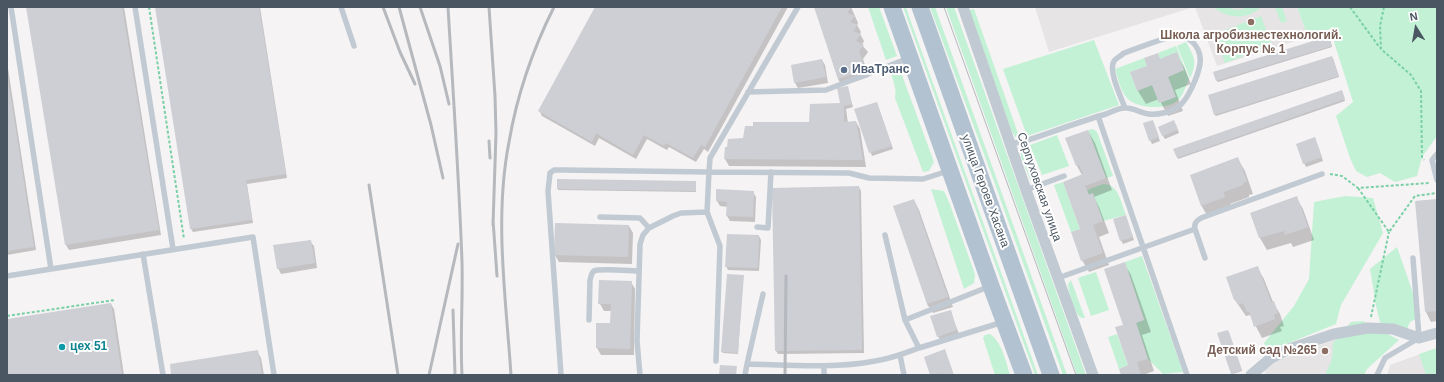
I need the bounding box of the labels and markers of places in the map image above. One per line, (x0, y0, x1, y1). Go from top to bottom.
marker: Школа агробизнестехнологий. Корпус № 1 (1246, 17, 1256, 27)
place label: Школа агробизнестехнологий. Корпус № 1 (1160, 29, 1342, 57)
place label: ИваТранс (852, 63, 909, 77)
marker: ИваТранс (839, 65, 849, 75)
place label: цех 51 (70, 340, 107, 354)
marker: цех 51 (57, 342, 67, 352)
place label: Детский сад №265 (1207, 344, 1317, 358)
marker: Детский сад №265 (1320, 346, 1330, 356)

